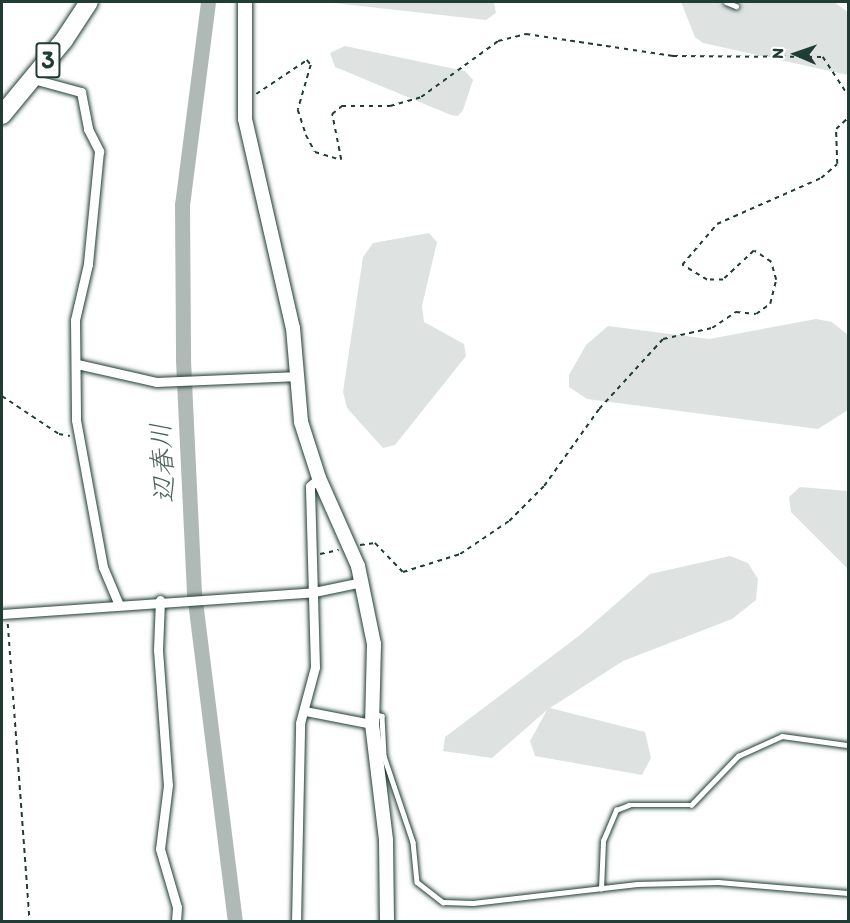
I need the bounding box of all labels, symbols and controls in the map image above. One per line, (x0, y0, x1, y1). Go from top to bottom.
north arrow (766, 24, 826, 84)
road number: 3 (34, 39, 62, 81)
text: N (768, 48, 787, 59)
water label: 辺春川 (144, 422, 180, 504)

